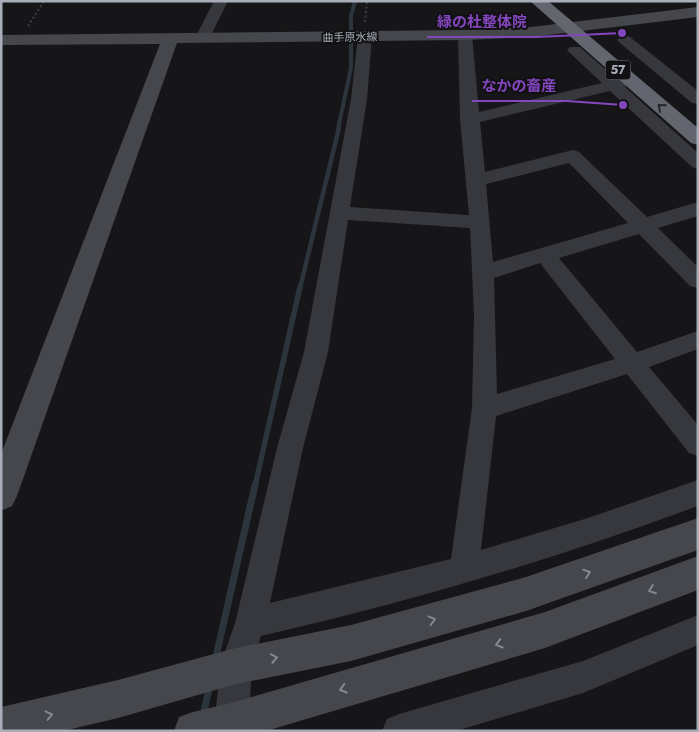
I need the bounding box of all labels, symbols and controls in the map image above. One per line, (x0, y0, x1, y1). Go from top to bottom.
callout: 緑の杜整体院 (427, 7, 537, 37)
text: 緑の杜整体院 (437, 11, 527, 33)
street label: 曲手原水線 (322, 29, 378, 45)
road number: 57 (606, 60, 630, 80)
callout: なかの畜産 (472, 71, 567, 101)
text: なかの畜産 (481, 75, 557, 97)
one-way arrow (657, 104, 666, 113)
one-way arrow (583, 569, 591, 579)
one-way arrow (648, 584, 657, 594)
one-way arrow (428, 616, 436, 626)
one-way arrow (495, 638, 504, 648)
one-way arrow (270, 653, 279, 664)
one-way arrow (339, 684, 348, 694)
one-way arrow (44, 710, 53, 721)

